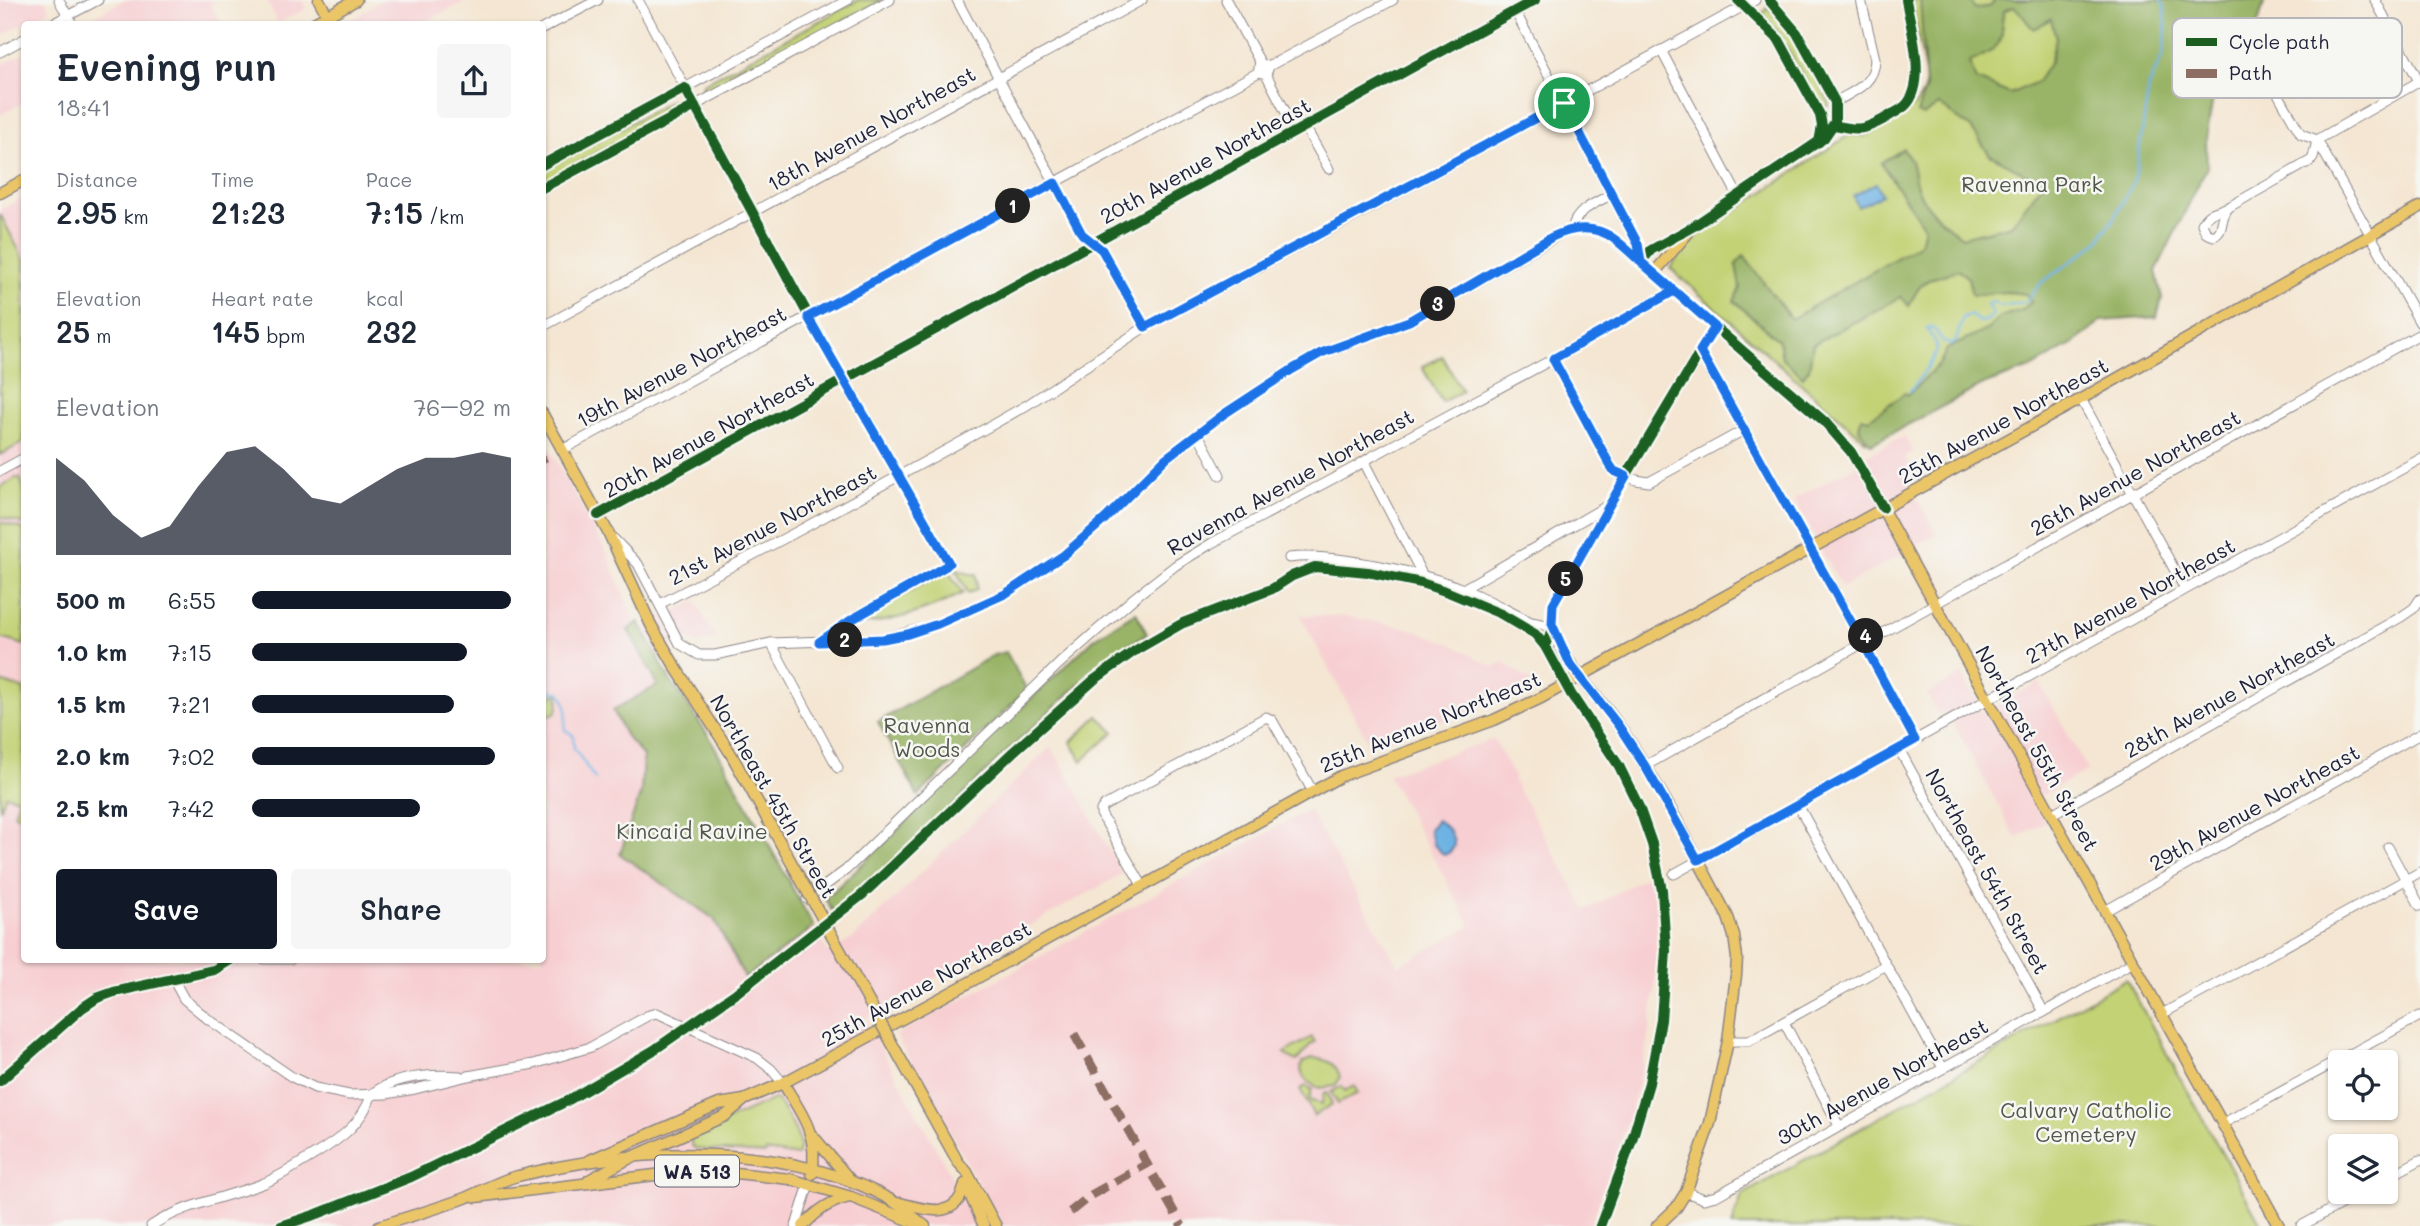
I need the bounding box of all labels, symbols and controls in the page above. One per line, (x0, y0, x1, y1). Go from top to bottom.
legend (2172, 18, 2402, 98)
text: Cycle path (2229, 29, 2329, 54)
text: Evening run (56, 41, 277, 91)
button: share (437, 44, 511, 118)
street label: 18th Avenue Northeast (762, 59, 980, 197)
text: Path (2229, 60, 2272, 85)
pin (1534, 73, 1594, 133)
icon: arrive (1545, 84, 1583, 122)
street label: 20th Avenue Northeast (1095, 91, 1315, 229)
text: 18:41 (56, 92, 111, 122)
text: Distance (56, 167, 138, 192)
text: Time (211, 167, 254, 192)
text: Pace (366, 167, 412, 192)
park label: Ravenna Park (1961, 170, 2103, 197)
pin: 1 (996, 188, 1030, 224)
text: 2.95 (56, 192, 117, 232)
text: 21:23 (211, 192, 285, 232)
text: 7:15 (366, 192, 423, 232)
text: 1 (1008, 193, 1017, 218)
text: km (117, 204, 149, 229)
text: /km (423, 204, 464, 229)
text: Elevation (56, 286, 141, 311)
text: Heart rate (211, 286, 314, 311)
text: kcal (366, 286, 404, 311)
pin: 3 (1420, 286, 1456, 322)
text: 3 (1432, 291, 1443, 316)
street label: 19th Avenue Northeast (571, 299, 791, 433)
text: 25 (56, 311, 90, 351)
text: 145 (211, 311, 260, 351)
text: 232 (366, 311, 417, 351)
text: m (90, 323, 112, 348)
text: bpm (260, 323, 305, 348)
street label: 25th Avenue Northeast (1893, 351, 2113, 489)
street label: 20th Avenue Northeast (598, 365, 818, 503)
text: Elevation (56, 392, 159, 422)
text: 76–92 m (413, 392, 511, 422)
street label: Ravenna Avenue Northeast (1162, 402, 1418, 560)
street label: 26th Avenue Northeast (2025, 403, 2245, 541)
street label: 21st Avenue Northeast (663, 458, 881, 590)
street label: 27th Avenue Northeast (2020, 531, 2240, 669)
pin: 5 (1548, 562, 1584, 596)
text: 5 (1560, 566, 1571, 591)
text: 500 m (56, 585, 126, 615)
text: 6:55 (168, 585, 216, 615)
pin: 4 (1848, 618, 1884, 654)
pin: 2 (828, 622, 862, 658)
text: 4 (1859, 623, 1872, 648)
street label: 28th Avenue Northeast (2119, 625, 2339, 763)
text: 2 (839, 627, 850, 652)
text: 1.0 km (56, 637, 127, 667)
text: 7:15 (168, 637, 212, 667)
street label: Northeast 55th Street (1970, 640, 2106, 856)
street label: 25th Avenue Northeast (1315, 664, 1545, 778)
text: 1.5 km (56, 689, 126, 719)
text: 7:21 (168, 689, 211, 719)
street label: Northeast 45th Street (705, 689, 843, 903)
park label: Ravenna Woods (883, 711, 971, 762)
street label: 29th Avenue Northeast (2144, 738, 2364, 876)
text: 2.0 km (56, 741, 130, 771)
text: 7:02 (168, 741, 215, 771)
street label: Northeast 54th Street (1920, 763, 2056, 979)
text: 2.5 km (56, 793, 128, 823)
text: 7:42 (168, 793, 214, 823)
park label: Kincaid Ravine (616, 817, 768, 844)
button: Save (56, 869, 277, 949)
button: Share (291, 869, 511, 949)
street label: 25th Avenue Northeast (816, 914, 1036, 1052)
street label: 30th Avenue Northeast (1772, 1012, 1992, 1150)
map controls (2328, 1050, 2398, 1204)
button: locate (2328, 1050, 2398, 1120)
park label: Calvary Catholic Cemetery (2000, 1096, 2172, 1147)
button: layers (2328, 1134, 2398, 1204)
road number: WA 513 (655, 1156, 739, 1186)

